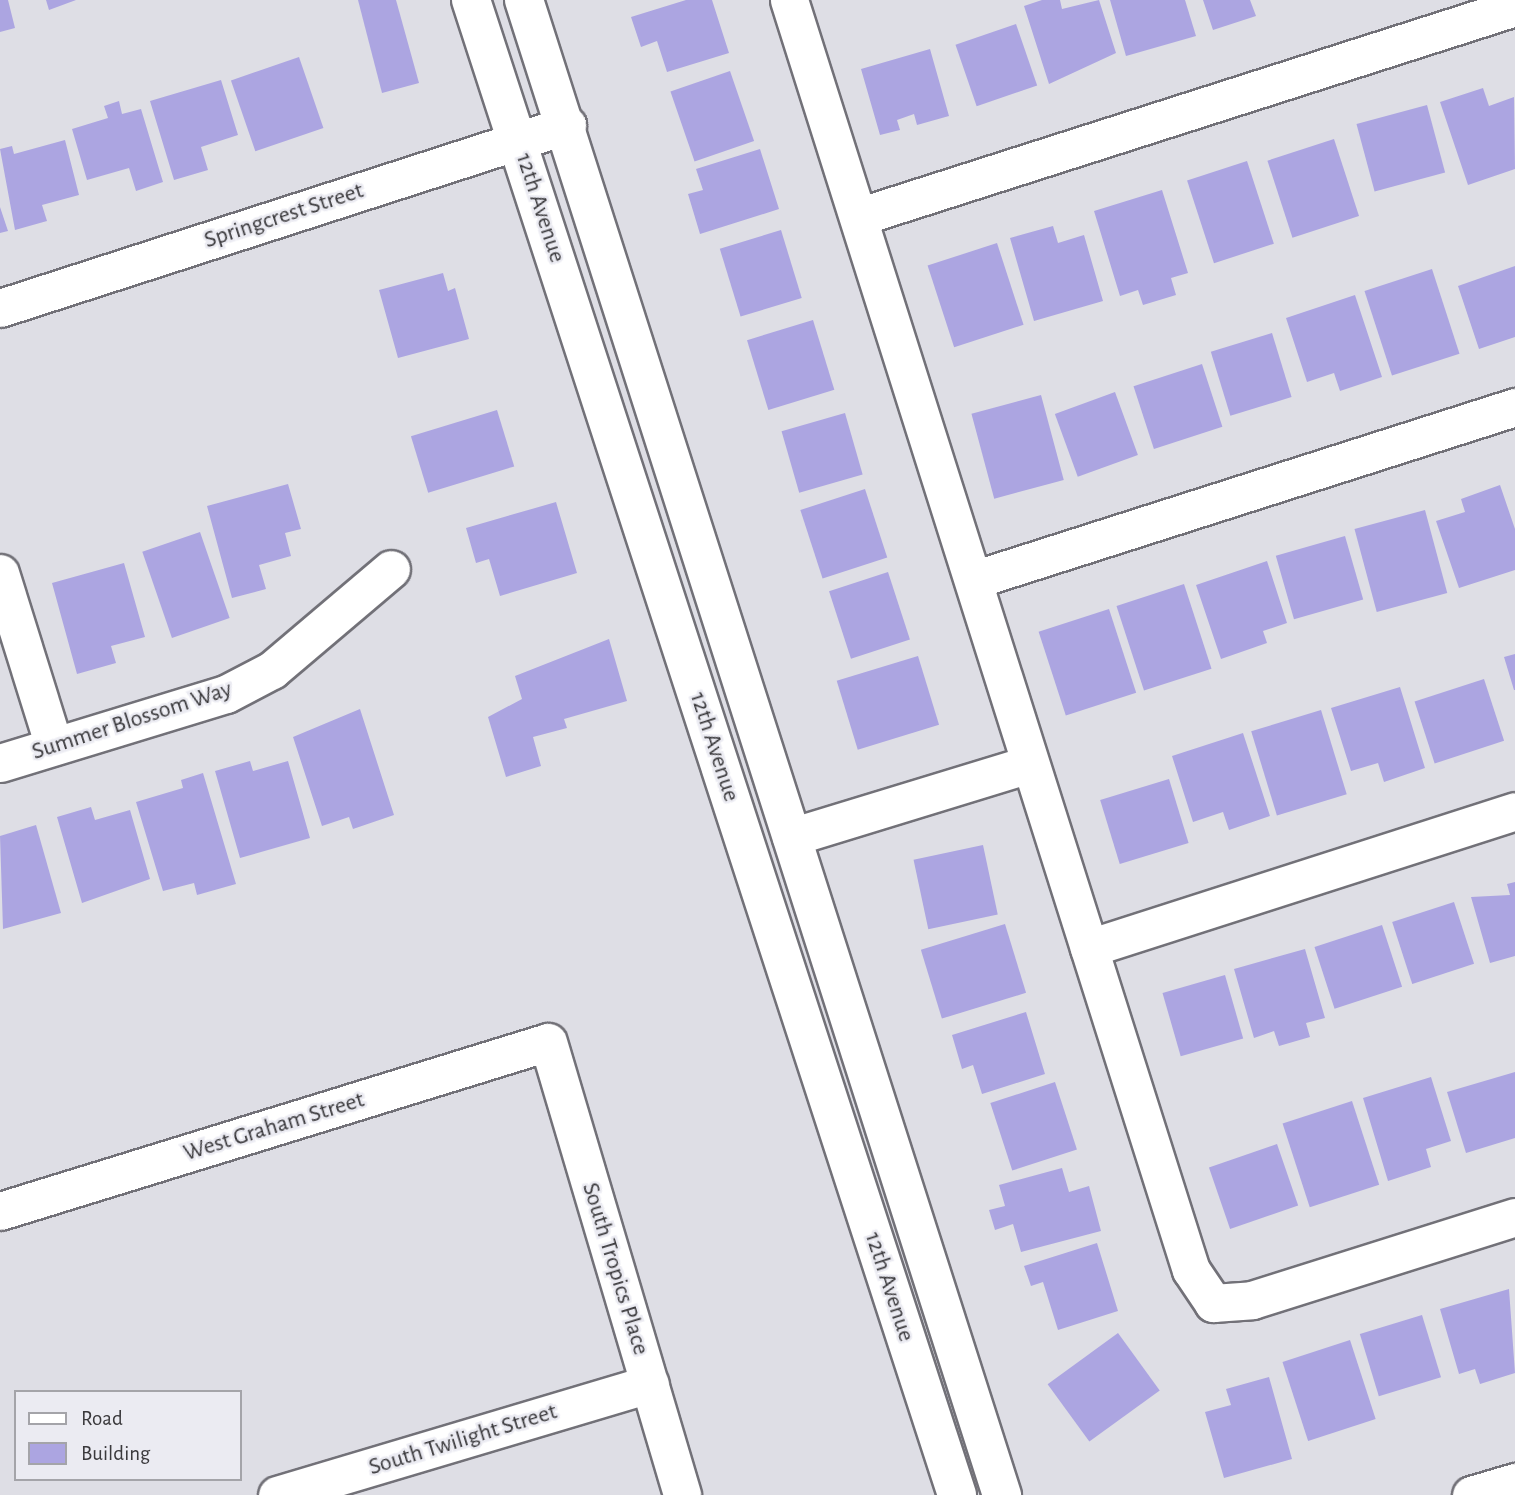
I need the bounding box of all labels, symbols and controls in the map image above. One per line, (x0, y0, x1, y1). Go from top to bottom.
street label: 12th Avenue (509, 150, 571, 266)
street label: Springcrest Street (201, 177, 367, 255)
street label: Summer Blossom Way (28, 675, 236, 767)
street label: 12th Avenue (683, 689, 745, 805)
street label: West Graham Street (180, 1086, 368, 1168)
street label: South Tropics Place (575, 1179, 655, 1359)
street label: 12th Avenue (858, 1229, 920, 1345)
legend (14, 1390, 242, 1481)
street label: South Twilight Street (365, 1398, 561, 1482)
text: Road (81, 1408, 123, 1429)
text: Building (81, 1443, 150, 1464)

